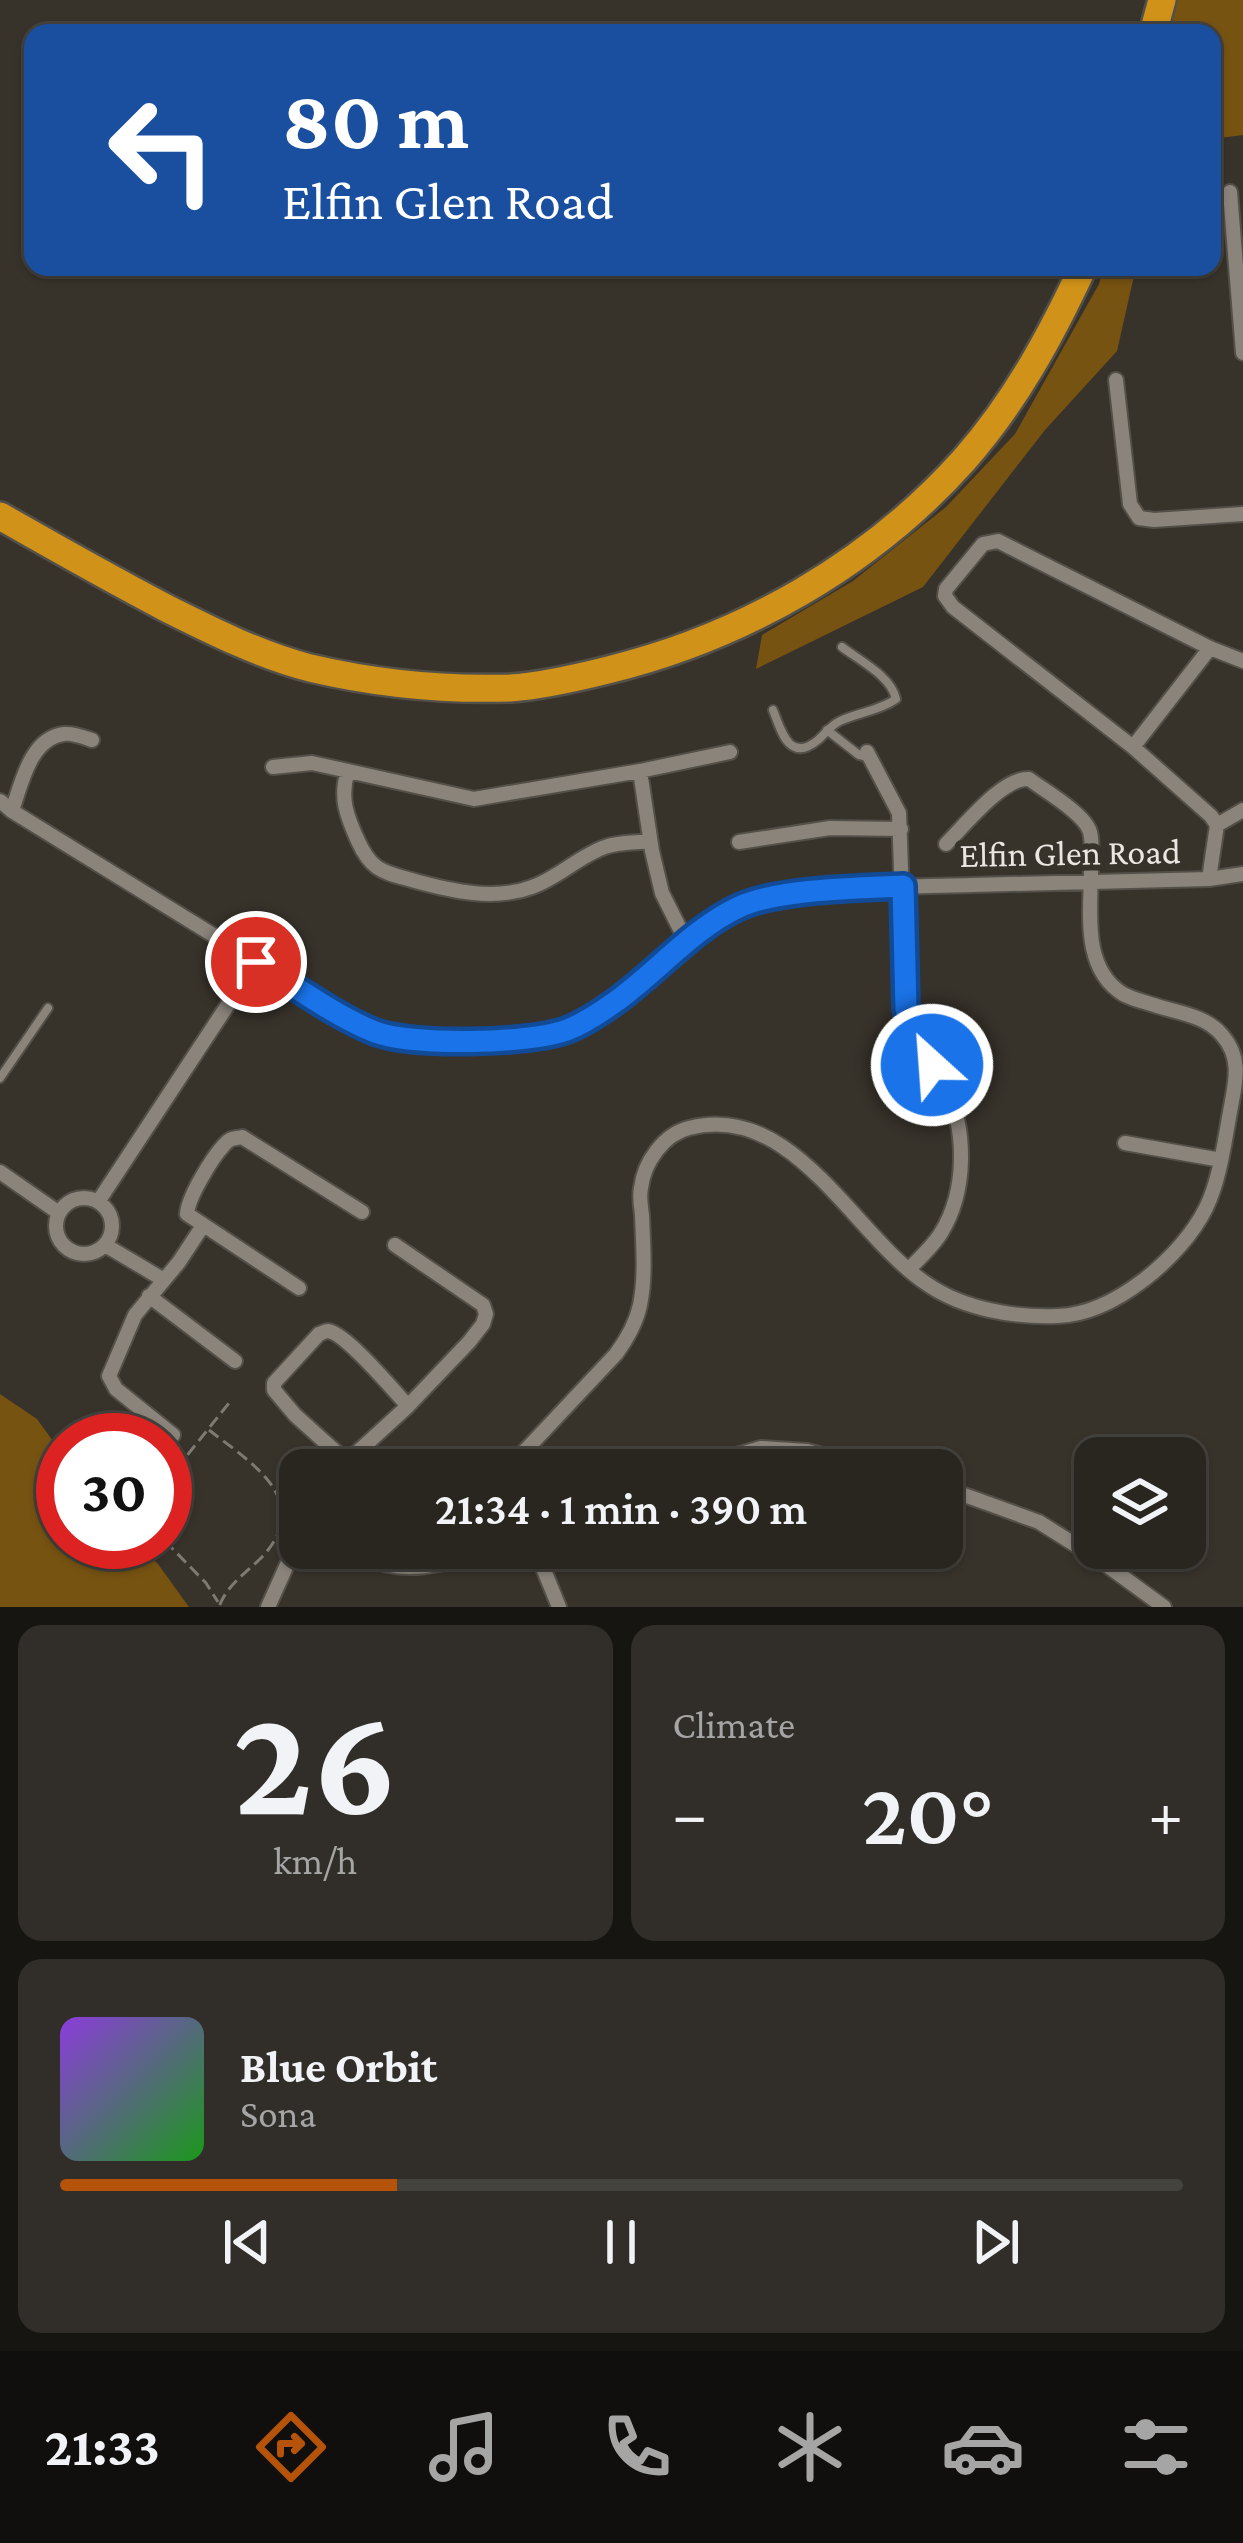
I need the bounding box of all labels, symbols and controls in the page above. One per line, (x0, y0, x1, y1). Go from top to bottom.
icon: left (84, 72, 240, 228)
text: 80 m (282, 73, 469, 166)
text: Elfin Glen Road (282, 171, 614, 231)
street label: Elfin Glen Road (959, 831, 1181, 875)
pin (205, 911, 307, 1013)
icon: arrive (223, 929, 289, 995)
position arrow (869, 1002, 995, 1128)
speed limit sign: 30 (36, 1413, 192, 1569)
map controls (1074, 1437, 1206, 1569)
button: layers (1074, 1437, 1206, 1569)
text: 21:34 · 1 min · 390 m (435, 1484, 807, 1534)
text: 26 (233, 1674, 398, 1848)
text: Climate (673, 1703, 795, 1746)
text: 20° (862, 1763, 994, 1863)
text: − (673, 1777, 707, 1850)
text: + (1148, 1777, 1183, 1850)
text: km/h (273, 1839, 357, 1882)
text: Blue Orbit (240, 2042, 437, 2092)
text: Sona (240, 2092, 317, 2135)
icon: previous (214, 2209, 280, 2275)
icon: pause (588, 2209, 654, 2275)
icon: next (963, 2209, 1029, 2275)
icon: directions (249, 2405, 333, 2489)
icon: music (422, 2405, 506, 2489)
icon: phone (595, 2405, 679, 2489)
icon: climate (768, 2405, 852, 2489)
icon: car (941, 2405, 1025, 2489)
icon: filters (1114, 2405, 1198, 2489)
text: 21:33 (45, 2417, 160, 2477)

